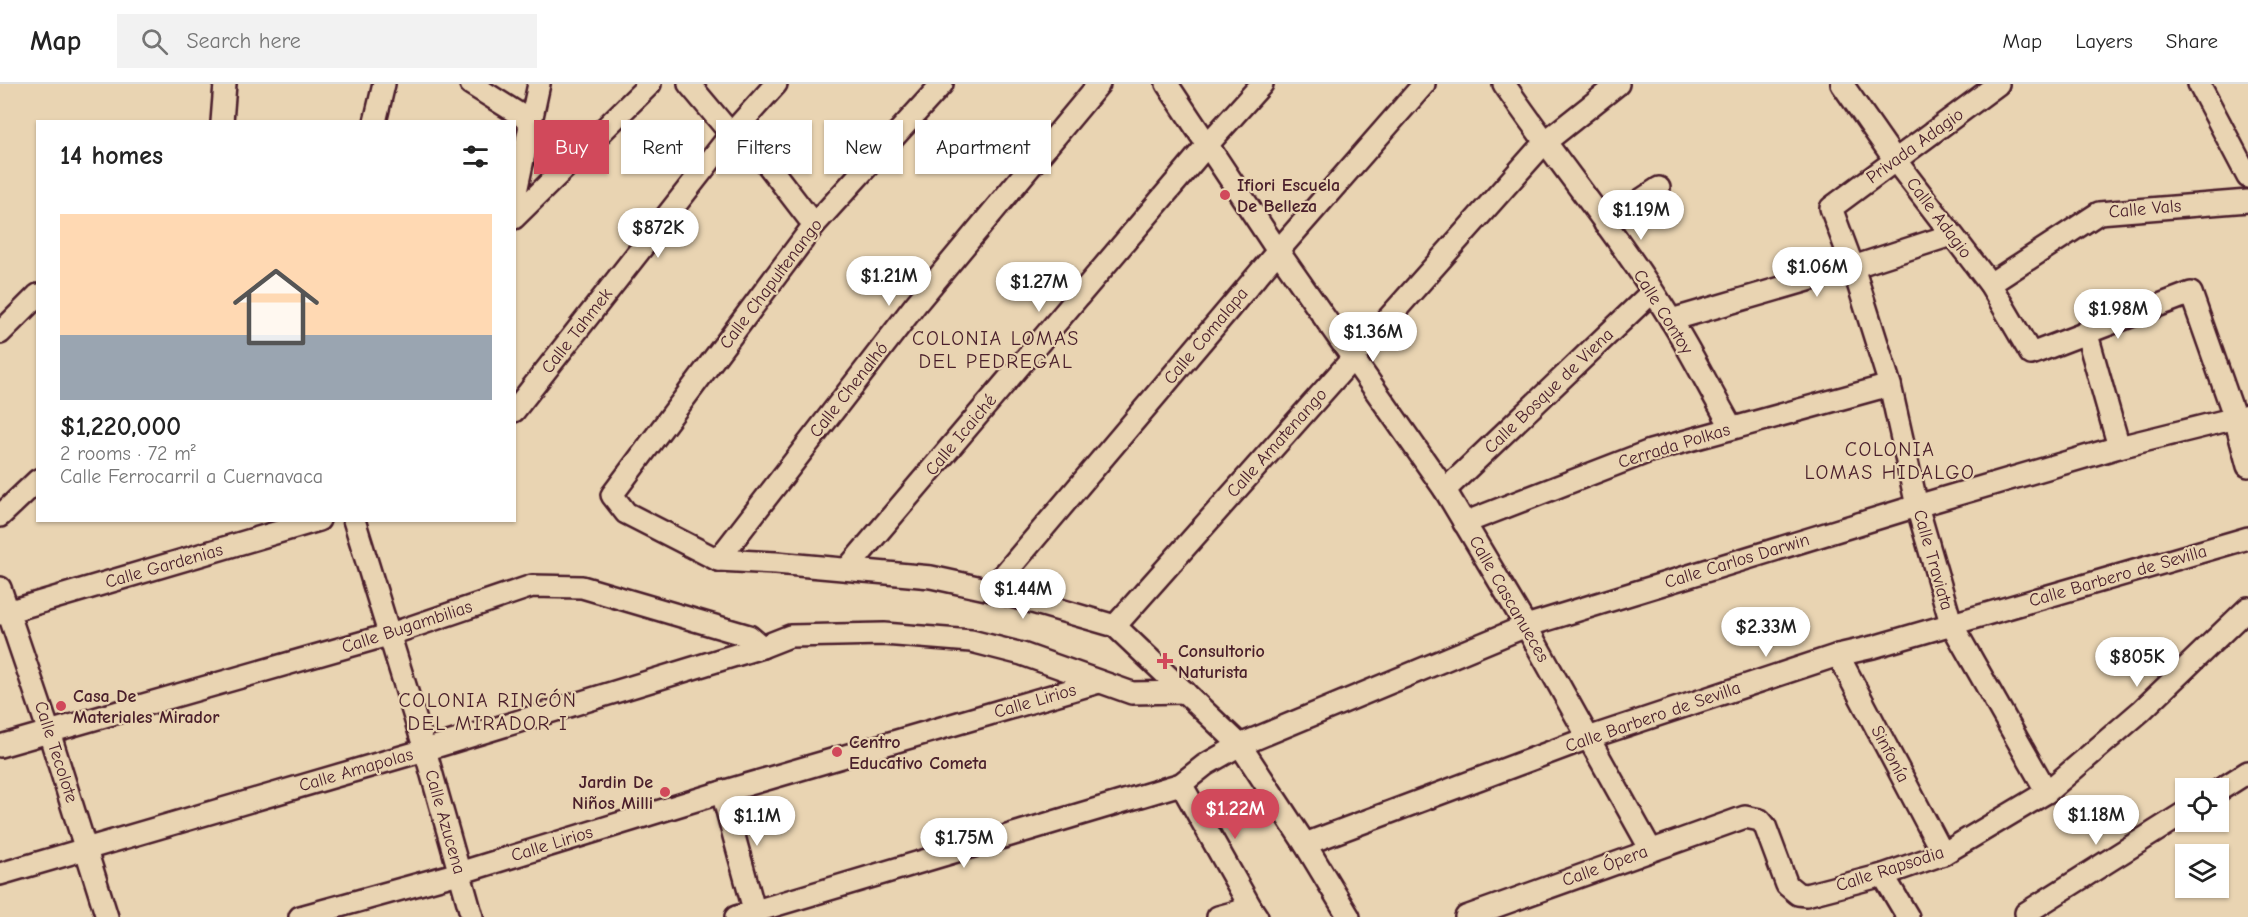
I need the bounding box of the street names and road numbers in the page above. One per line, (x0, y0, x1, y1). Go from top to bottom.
street label: Privada Adagio (1862, 104, 1968, 188)
street label: Calle Adagio (1902, 173, 1976, 263)
street label: Calle Vals (2108, 195, 2182, 223)
street label: Calle Chapultenango (715, 215, 827, 353)
street label: Calle Contoy (1629, 266, 1698, 359)
street label: Calle Comalapa (1159, 283, 1253, 389)
street label: Calle Tahmek (537, 284, 617, 378)
street label: Calle Bosque de Viena (1480, 324, 1618, 458)
street label: Calle Chenalhó (805, 338, 893, 442)
street label: Calle Amatenango (1222, 384, 1332, 502)
street label: Calle Icaiché (921, 390, 1001, 480)
street label: Cerrada Polkas (1615, 419, 1733, 473)
street label: Calle Traviata (1909, 507, 1957, 613)
street label: Calle Carlos Darwin (1662, 529, 1812, 593)
street label: Calle Cascanueces (1464, 532, 1554, 666)
street label: Calle Gardenias (103, 539, 225, 593)
street label: Calle Barbero de Sevilla (2027, 541, 2209, 611)
street label: Calle Bugambilias (339, 596, 475, 658)
street label: Calle Barbero de Sevilla (1563, 677, 1743, 757)
street label: Calle Lirios (992, 679, 1078, 723)
street label: Calle Tecolote (30, 699, 82, 805)
street label: Sinfonía (1866, 722, 1914, 786)
street label: Calle Amapolas (297, 744, 415, 796)
street label: Calle Azucena (420, 767, 470, 877)
street label: Calle Lirios (509, 822, 595, 866)
street label: Calle Ópera (1559, 840, 1651, 891)
street label: Calle Rapsodia (1833, 842, 1947, 896)

